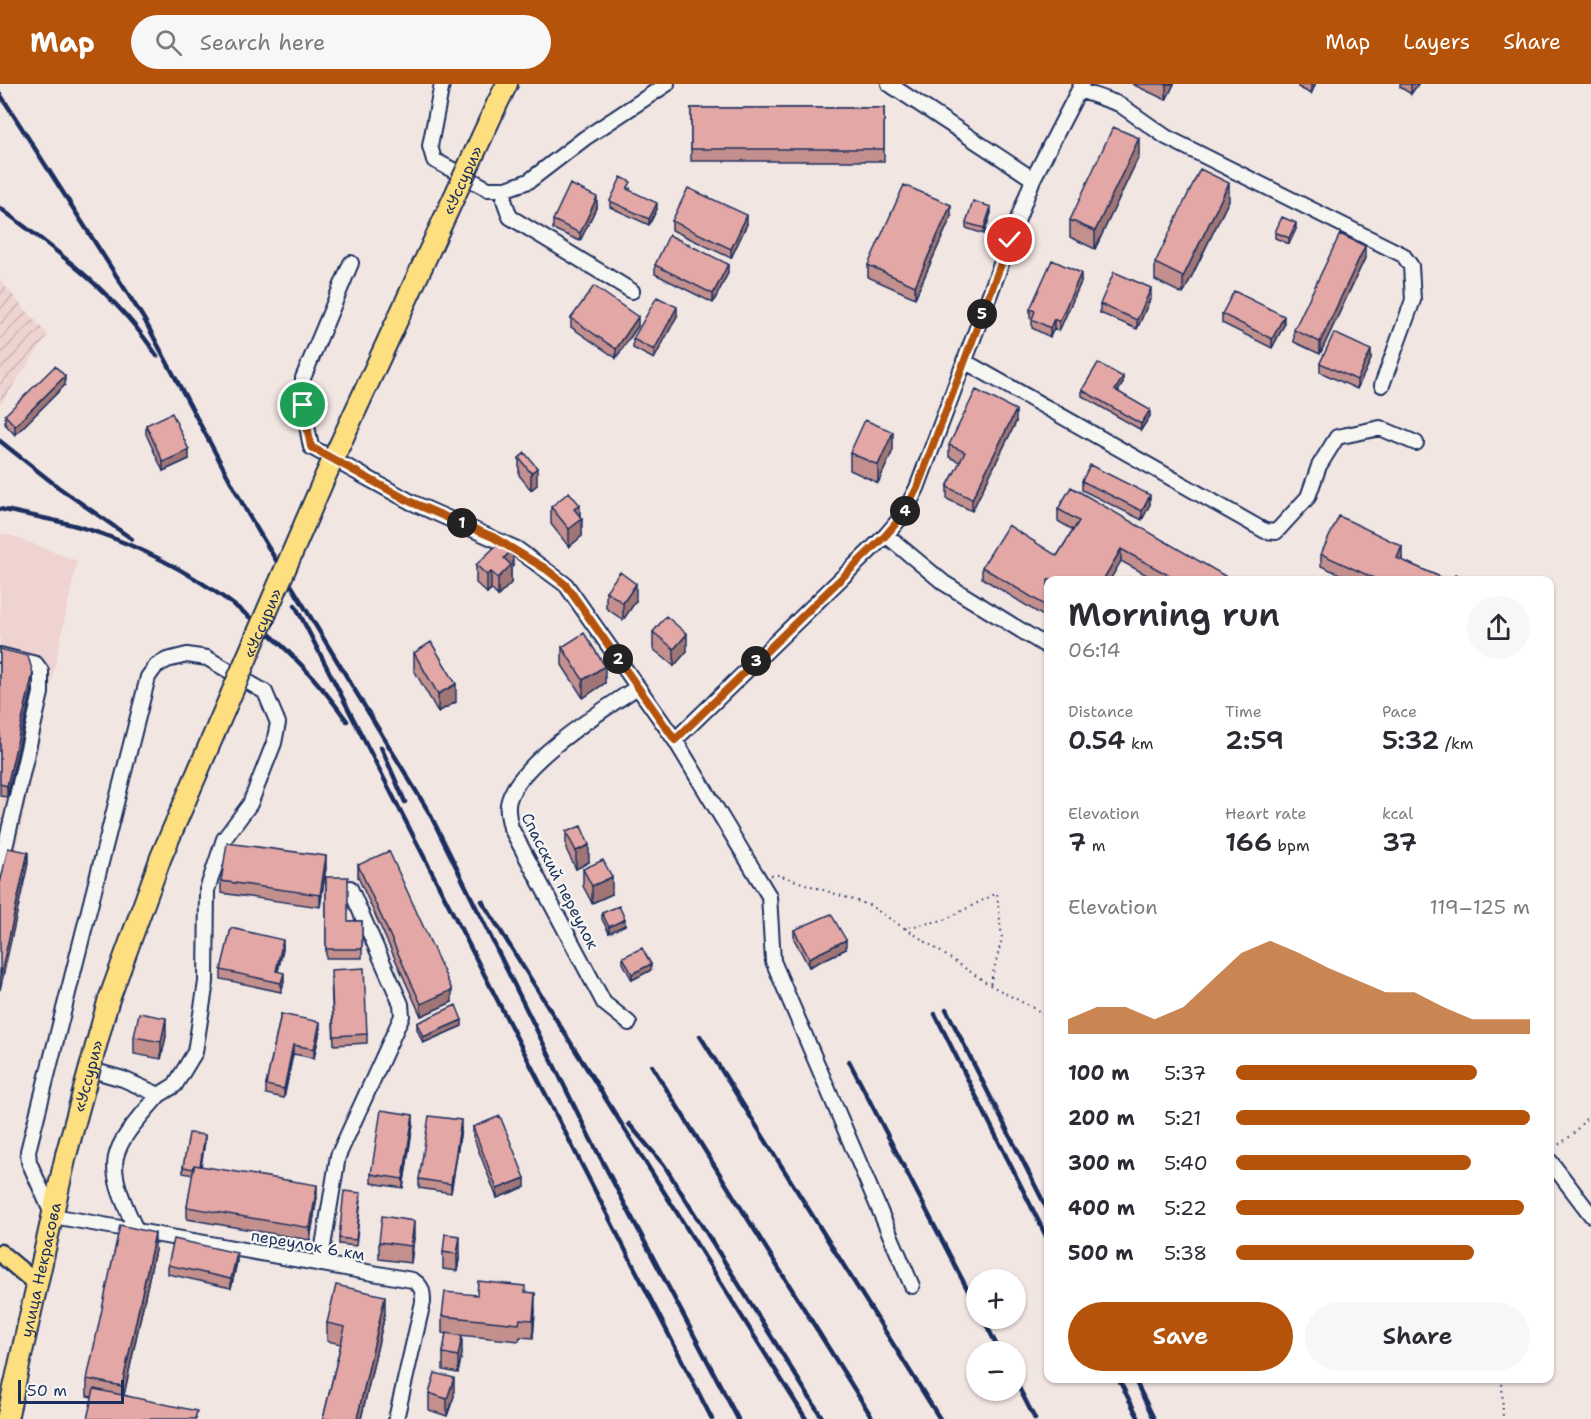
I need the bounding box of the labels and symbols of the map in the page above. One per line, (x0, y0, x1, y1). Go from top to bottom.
street label: «Уссури» (437, 142, 487, 218)
pin (984, 214, 1035, 265)
pin: 5 (967, 299, 997, 329)
pin (277, 379, 328, 430)
pin: 4 (890, 496, 920, 526)
pin: 1 (447, 508, 477, 538)
street label: «Уссури» (238, 585, 286, 661)
pin: 2 (603, 644, 633, 674)
pin: 3 (741, 646, 771, 676)
street label: Спасский переулок (516, 809, 604, 953)
street label: «Уссури» (68, 1038, 108, 1114)
street label: улица Некрасова (15, 1200, 66, 1339)
street label: переулок 6 км (249, 1225, 367, 1265)
scale bar (18, 1377, 124, 1404)

